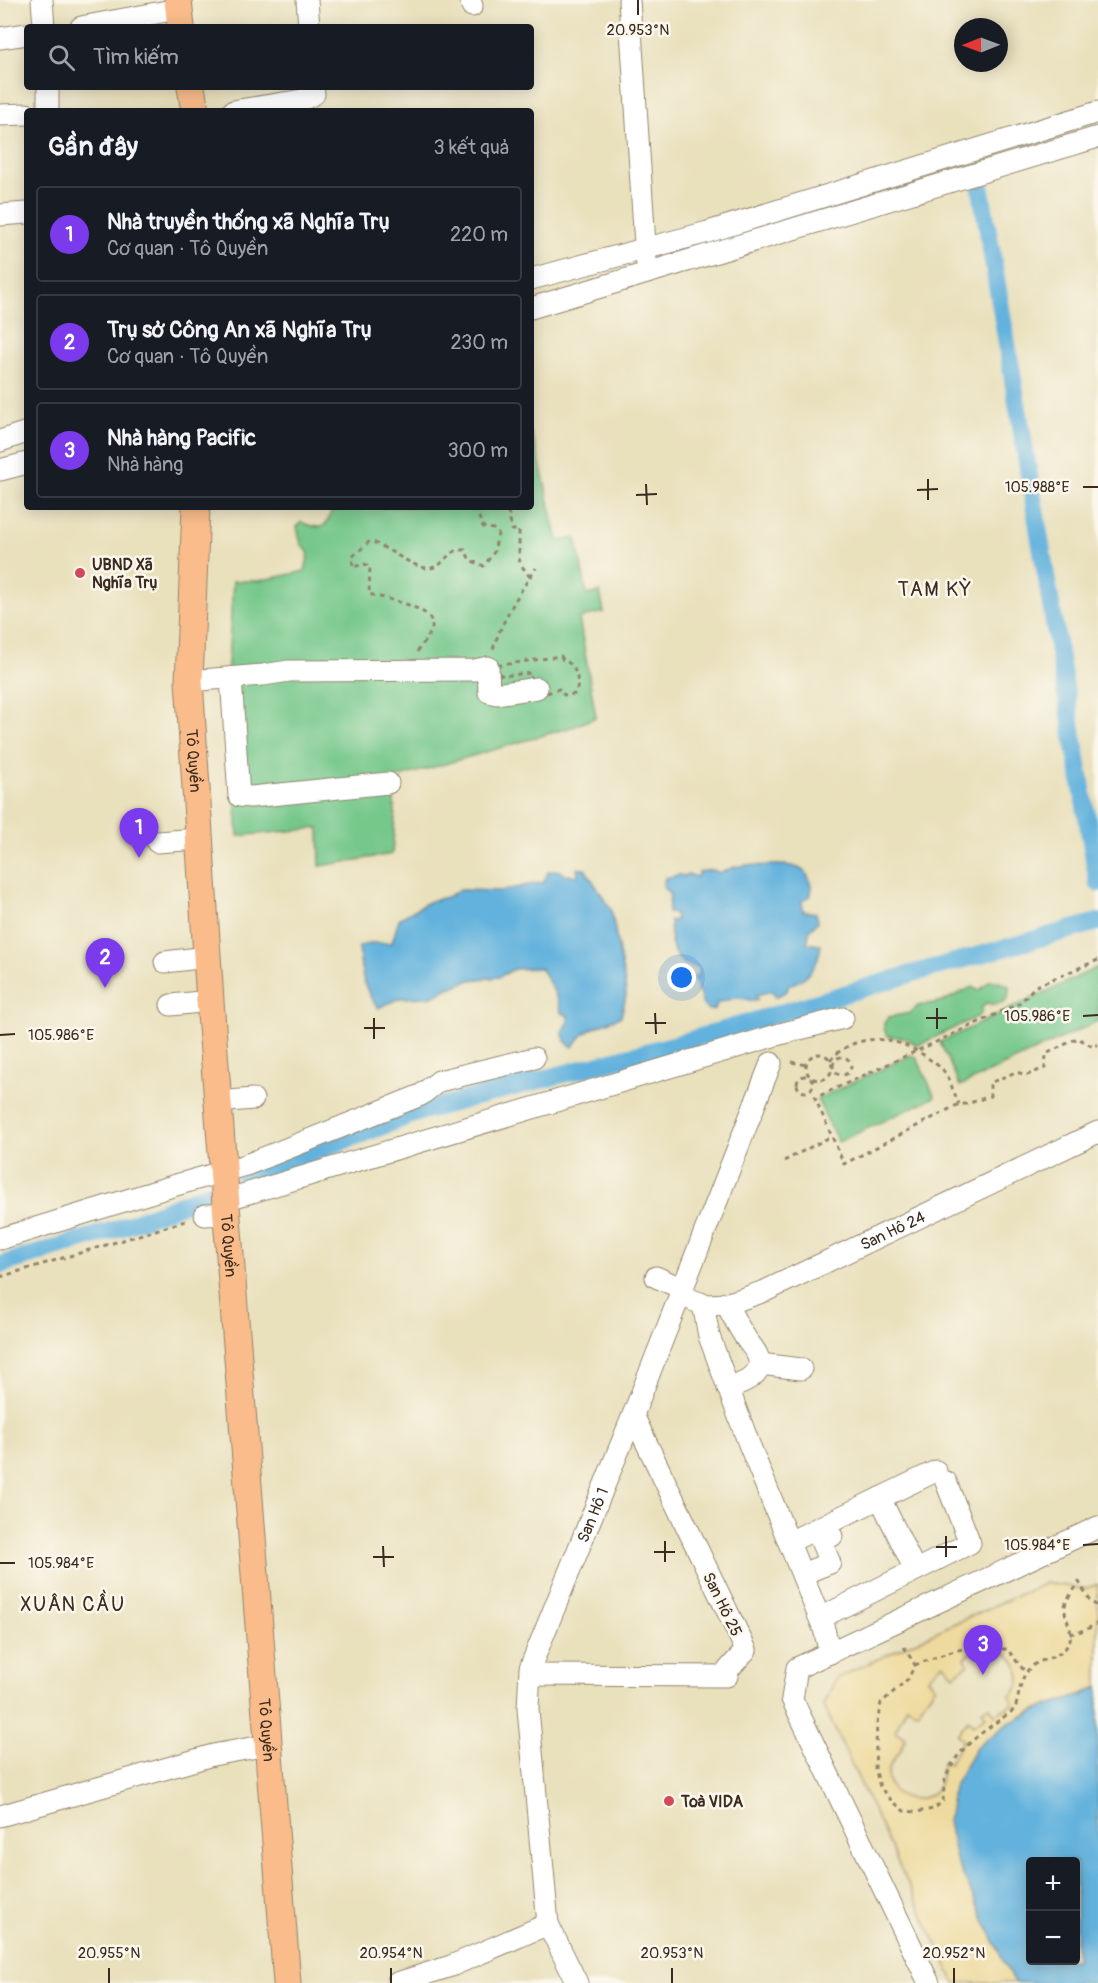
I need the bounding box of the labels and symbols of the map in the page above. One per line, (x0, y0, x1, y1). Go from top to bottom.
north arrow (954, 18, 1008, 72)
text: 20.953°N (607, 21, 669, 40)
text: 105.988°E (1005, 478, 1070, 497)
place label: UBND Xã Nghĩa Trụ (92, 555, 157, 593)
marker: UBND Xã Nghĩa Trụ (73, 566, 87, 580)
district label: TAM KỲ (898, 577, 972, 602)
street label: Tô Quyền (181, 728, 205, 793)
pin: 1 (120, 808, 158, 858)
pin: 2 (86, 938, 124, 988)
your location (667, 963, 696, 992)
text: 105.986°E (1004, 1007, 1070, 1026)
text: 105.986°E (28, 1026, 94, 1045)
street label: San Hô 24 (857, 1207, 929, 1255)
street label: Tô Quyền (216, 1213, 241, 1278)
street label: San Hô 1 (573, 1485, 613, 1546)
text: 105.984°E (1004, 1536, 1070, 1555)
text: 105.984°E (28, 1554, 94, 1573)
street label: San Hô 25 (698, 1569, 746, 1640)
district label: XUÂN CẦU (20, 1589, 126, 1617)
pin: 3 (964, 1626, 1002, 1675)
street label: Tô Quyền (254, 1698, 279, 1762)
place label: Toà VIDA (680, 1792, 744, 1812)
marker: Toà VIDA (662, 1794, 676, 1808)
text: 20.955°N (78, 1944, 140, 1963)
text: 20.954°N (359, 1944, 423, 1963)
text: 20.953°N (641, 1944, 703, 1963)
text: 20.952°N (923, 1944, 985, 1963)

